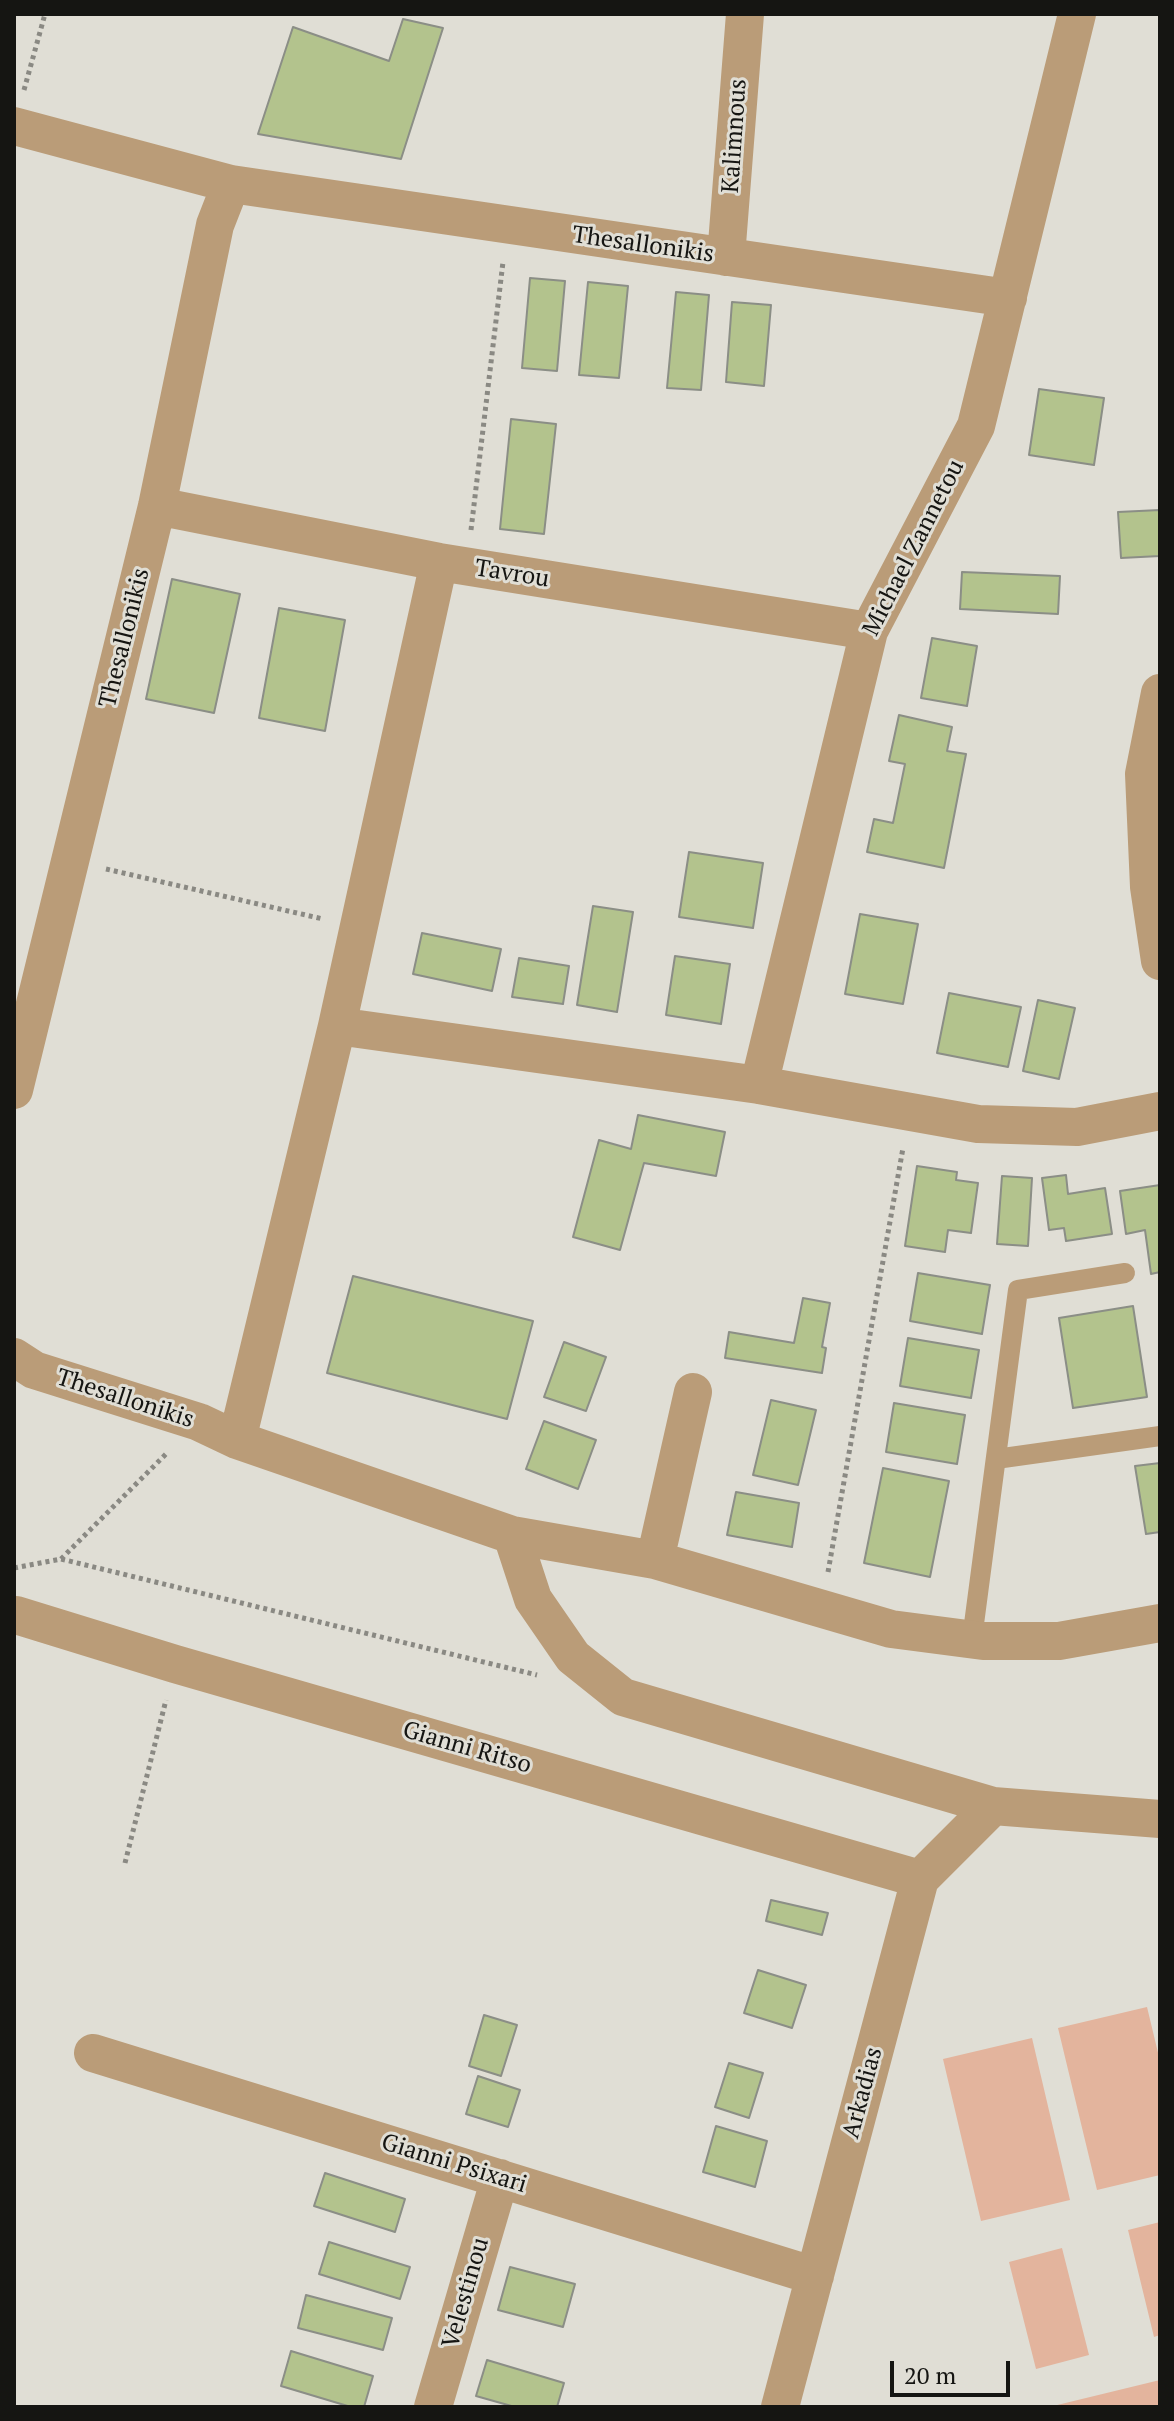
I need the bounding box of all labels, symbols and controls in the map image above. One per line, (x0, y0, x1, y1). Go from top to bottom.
street label: Kalimnous (717, 78, 753, 194)
street label: Thesallonikis (570, 221, 716, 269)
street label: Michael Zannetou (857, 455, 971, 641)
street label: Tavrou (473, 554, 551, 594)
street label: Thesallonikis (94, 565, 156, 711)
street label: Thesallonikis (53, 1363, 197, 1435)
street label: Gianni Ritso (399, 1716, 535, 1780)
street label: Arkadias (837, 2044, 889, 2142)
street label: Gianni Psixari (378, 2128, 530, 2200)
street label: Velestinou (437, 2235, 495, 2351)
scale bar (894, 2345, 1014, 2395)
text: 20 m (904, 2359, 956, 2391)

